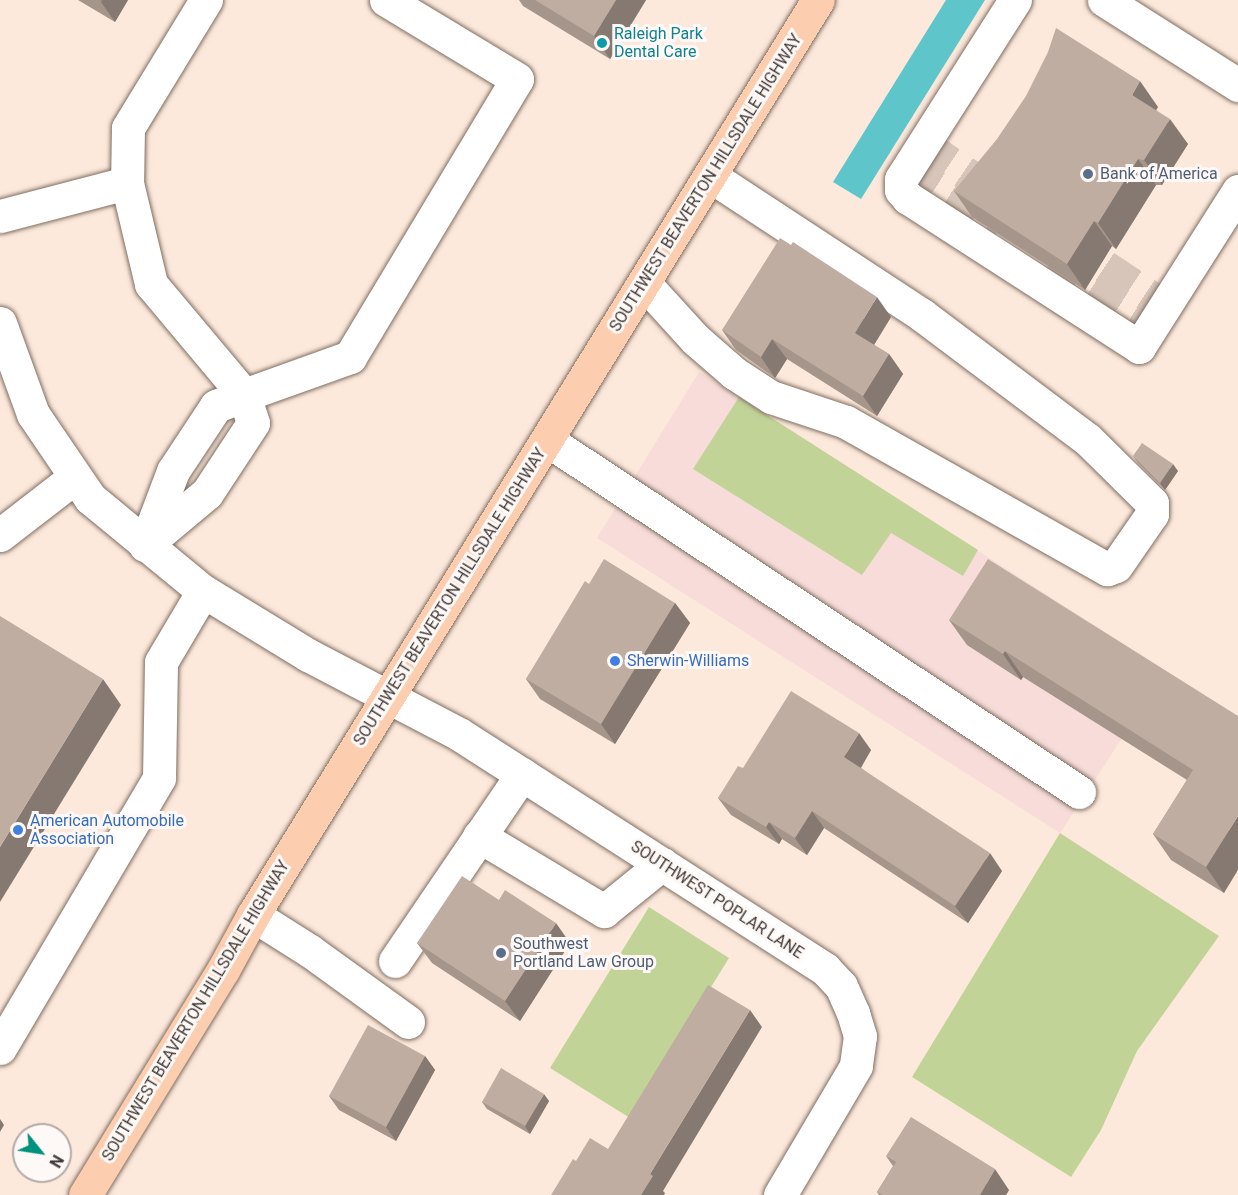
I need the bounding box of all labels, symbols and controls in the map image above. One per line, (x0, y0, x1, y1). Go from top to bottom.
place label: Raleigh Park Dental Care (614, 24, 703, 62)
street label: SOUTHWEST BEAVERTON HILLSDALE HIGHWAY (606, 31, 806, 335)
marker: Raleigh Park Dental Care (595, 36, 609, 50)
place label: Bank of America (1100, 164, 1218, 184)
marker: Bank of America (1081, 167, 1095, 181)
street label: SOUTHWEST BEAVERTON HILLSDALE HIGHWAY (350, 445, 550, 749)
place label: Sherwin-Williams (627, 651, 749, 671)
marker: Sherwin-Williams (608, 654, 622, 668)
place label: American Automobile Association (30, 811, 184, 849)
marker: American Automobile Association (11, 823, 25, 837)
street label: SOUTHWEST POPLAR LANE (627, 837, 807, 963)
street label: SOUTHWEST BEAVERTON HILLSDALE HIGHWAY (98, 857, 294, 1165)
place label: Southwest Portland Law Group (513, 934, 654, 972)
marker: Southwest Portland Law Group (494, 946, 508, 960)
north arrow (12, 1123, 72, 1183)
text: N (45, 1152, 67, 1171)

